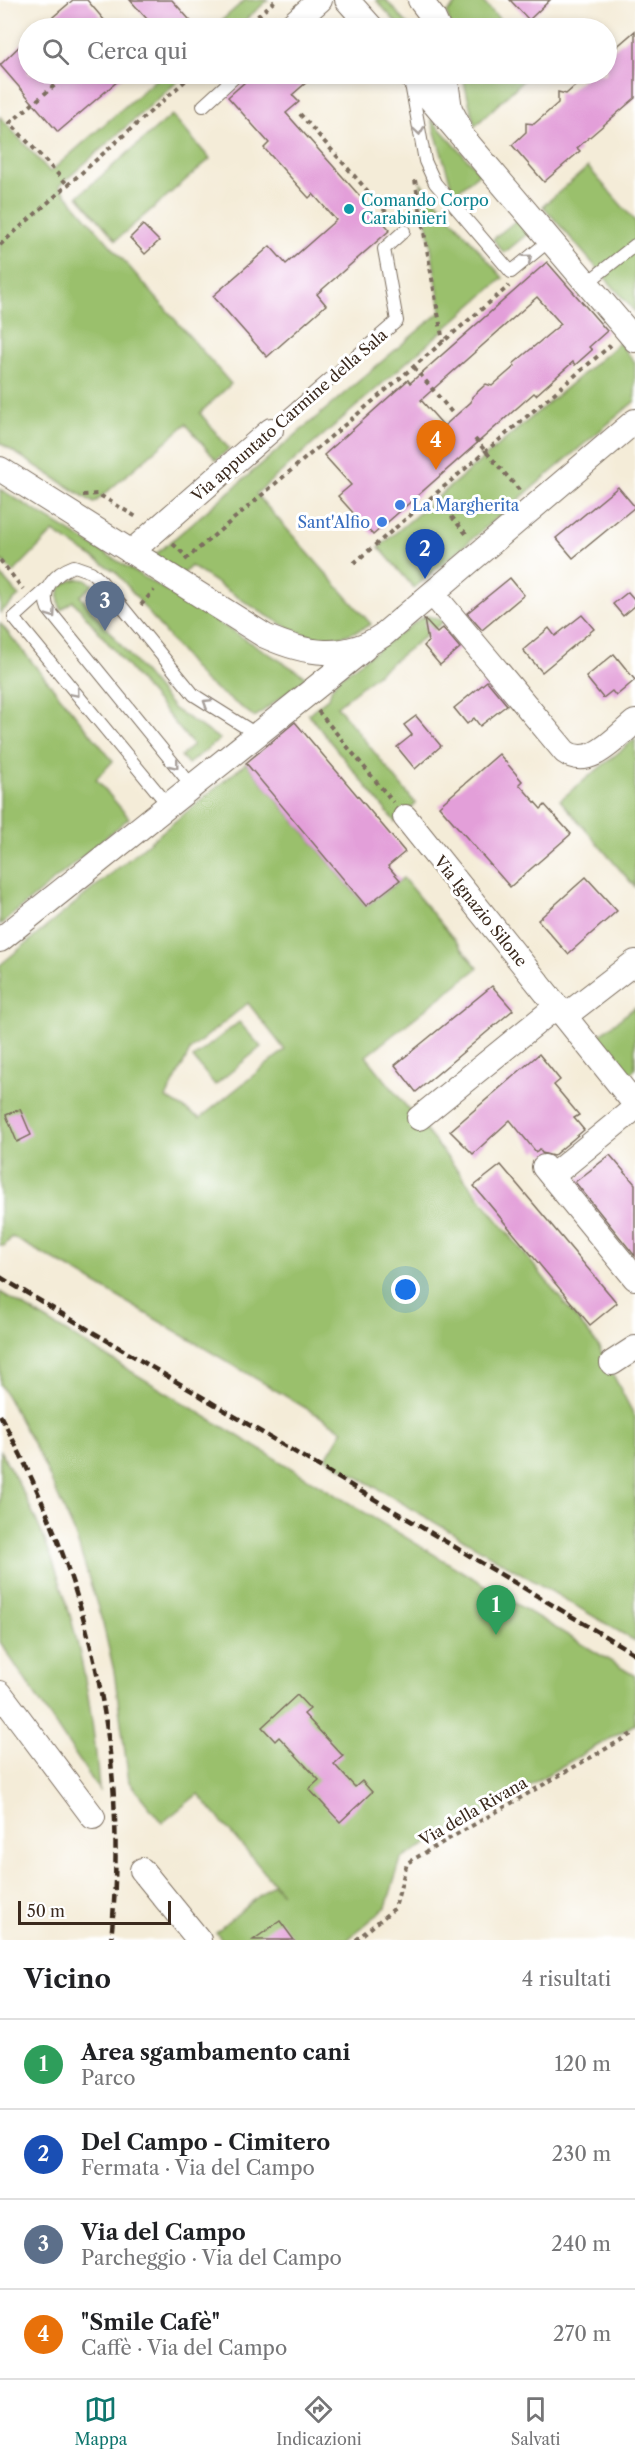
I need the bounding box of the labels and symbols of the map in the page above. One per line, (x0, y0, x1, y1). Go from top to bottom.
one-way arrow (413, 127, 425, 136)
place label: Comando Corpo Carabinieri (361, 190, 489, 228)
marker: Comando Corpo Carabinieri (342, 202, 356, 216)
one-way arrow (522, 254, 533, 265)
street label: Via appuntato Carmine della Sala (186, 324, 392, 506)
pin: 4 (416, 420, 456, 470)
place label: La Margherita (412, 495, 520, 515)
marker: La Margherita (393, 498, 407, 512)
place label: Sant'Alfio (297, 512, 370, 532)
marker: Sant'Alfio (375, 515, 389, 529)
pin: 2 (406, 530, 444, 579)
pin: 3 (86, 582, 124, 631)
one-way arrow (45, 607, 56, 618)
one-way arrow (68, 686, 79, 697)
one-way arrow (203, 699, 214, 710)
one-way arrow (167, 758, 178, 769)
street label: Via Ignazio Silone (430, 851, 532, 970)
your location (391, 1275, 420, 1304)
pin: 1 (476, 1586, 516, 1635)
street label: Via della Rivana (415, 1772, 531, 1850)
scale bar (18, 1898, 171, 1926)

